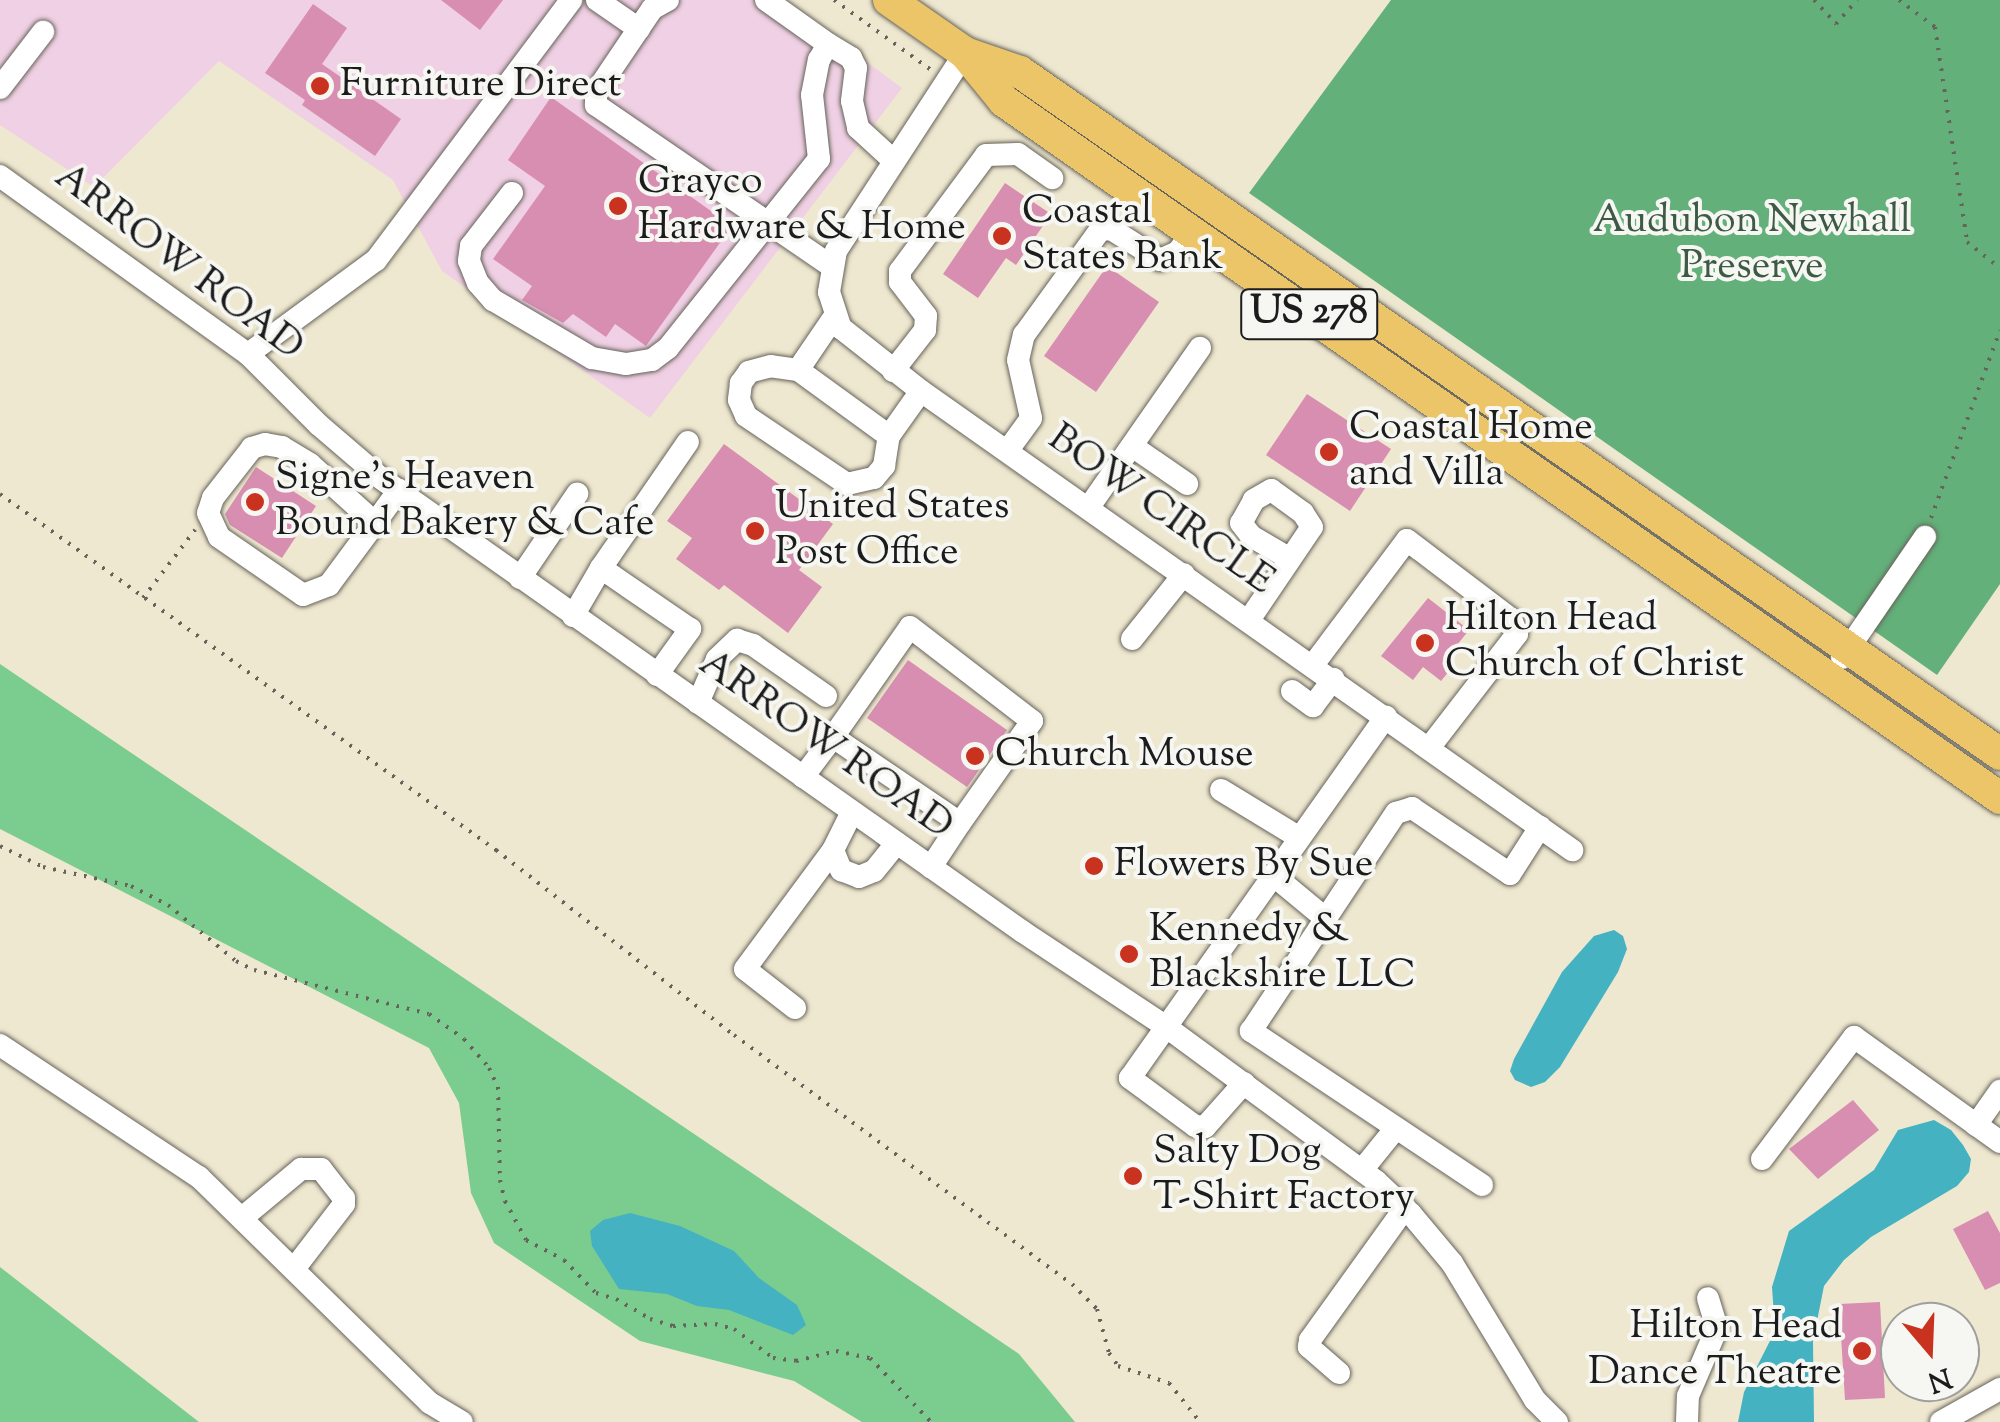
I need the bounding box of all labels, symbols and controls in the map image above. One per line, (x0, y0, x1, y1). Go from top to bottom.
place label: Furniture Direct (340, 62, 621, 110)
marker: Furniture Direct (309, 75, 331, 97)
street label: ARROW ROAD (44, 154, 312, 372)
place label: Grayco Hardware & Home (638, 159, 966, 253)
place label: Coastal States Bank (1022, 189, 1223, 283)
marker: Grayco Hardware & Home (607, 195, 629, 217)
park label: Audubon Newhall Preserve (1593, 198, 1911, 292)
marker: Coastal States Bank (991, 225, 1013, 247)
road number: US 278 (1239, 281, 1379, 347)
place label: Coastal Home and Villa (1349, 405, 1593, 499)
street label: BOW CIRCLE (1038, 415, 1282, 607)
marker: Coastal Home and Villa (1318, 441, 1340, 463)
place label: Signe's Heaven Bound Bakery & Cafe (275, 455, 654, 549)
place label: United States Post Office (775, 484, 1009, 578)
marker: Signe's Heaven Bound Bakery & Cafe (244, 491, 266, 513)
marker: United States Post Office (744, 520, 766, 542)
place label: Hilton Head Church of Christ (1445, 596, 1744, 690)
marker: Hilton Head Church of Christ (1414, 632, 1436, 654)
street label: ARROW ROAD (689, 641, 961, 851)
place label: Church Mouse (995, 732, 1254, 780)
marker: Church Mouse (964, 745, 986, 767)
place label: Flowers By Sue (1114, 842, 1373, 890)
marker: Flowers By Sue (1083, 855, 1105, 877)
place label: Kennedy & Blackshire LLC (1149, 907, 1416, 1001)
marker: Kennedy & Blackshire LLC (1118, 943, 1140, 965)
place label: Salty Dog T-Shirt Factory (1153, 1129, 1415, 1223)
marker: Salty Dog T-Shirt Factory (1122, 1165, 1144, 1187)
north arrow (1880, 1302, 1980, 1402)
place label: Hilton Head Dance Theatre (1588, 1304, 1842, 1398)
marker: Hilton Head Dance Theatre (1851, 1340, 1873, 1362)
text: N (1922, 1356, 1956, 1401)

